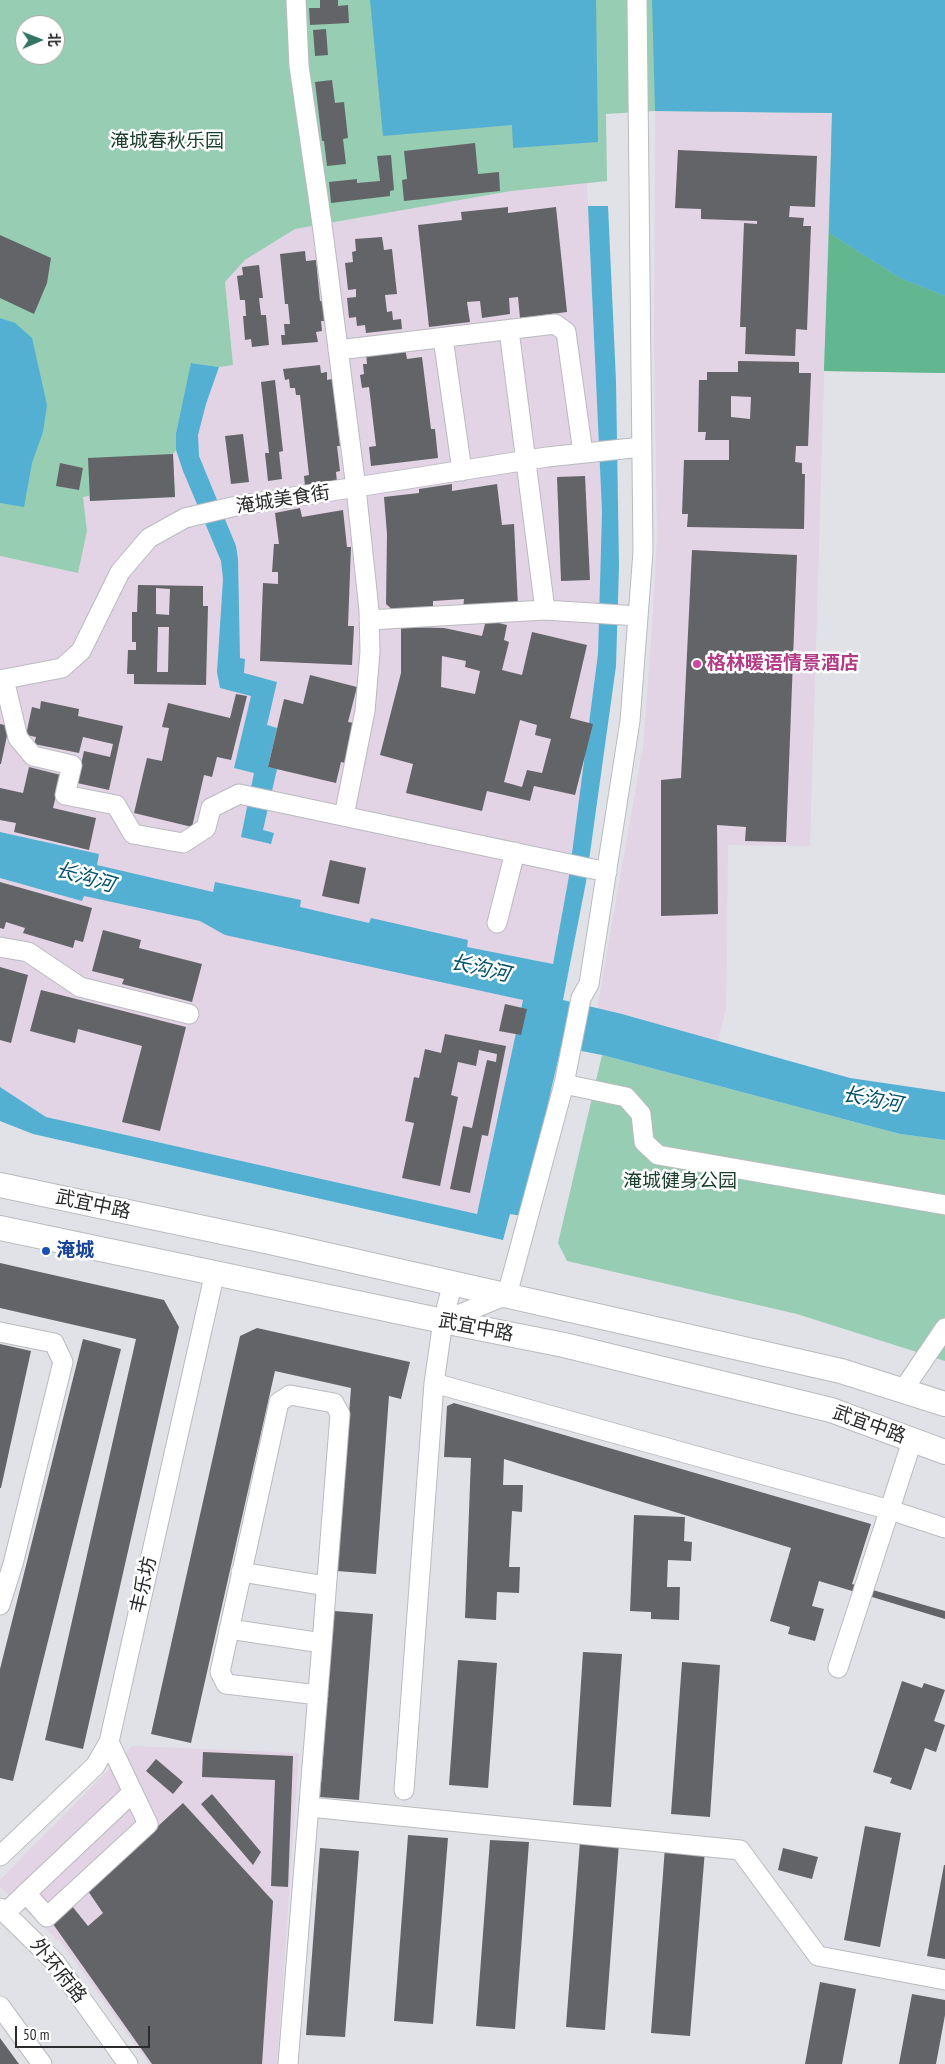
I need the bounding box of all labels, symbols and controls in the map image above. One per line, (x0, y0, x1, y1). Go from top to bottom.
north arrow (15, 15, 65, 65)
text: 北 (45, 33, 63, 47)
park label: 淹城春秋乐园 (110, 131, 224, 153)
street label: 淹城美食街 (234, 481, 332, 519)
place label: 格林暖语情景酒店 (707, 653, 859, 675)
marker: 格林暖语情景酒店 (691, 658, 703, 670)
water label: 长沟河 (53, 858, 117, 898)
water label: 长沟河 (448, 951, 512, 987)
water label: 长沟河 (840, 1082, 904, 1118)
park label: 淹城健身公园 (623, 1171, 737, 1193)
street label: 武宜中路 (53, 1186, 133, 1224)
place label: 淹城 (56, 1240, 94, 1262)
marker: 淹城 (40, 1245, 52, 1257)
street label: 武宜中路 (437, 1310, 515, 1346)
street label: 武宜中路 (829, 1401, 909, 1449)
street label: 丰乐坊 (126, 1555, 162, 1615)
street label: 外环府路 (25, 1934, 91, 2008)
scale bar (18, 2016, 152, 2048)
text: 50 m (23, 2025, 49, 2044)

